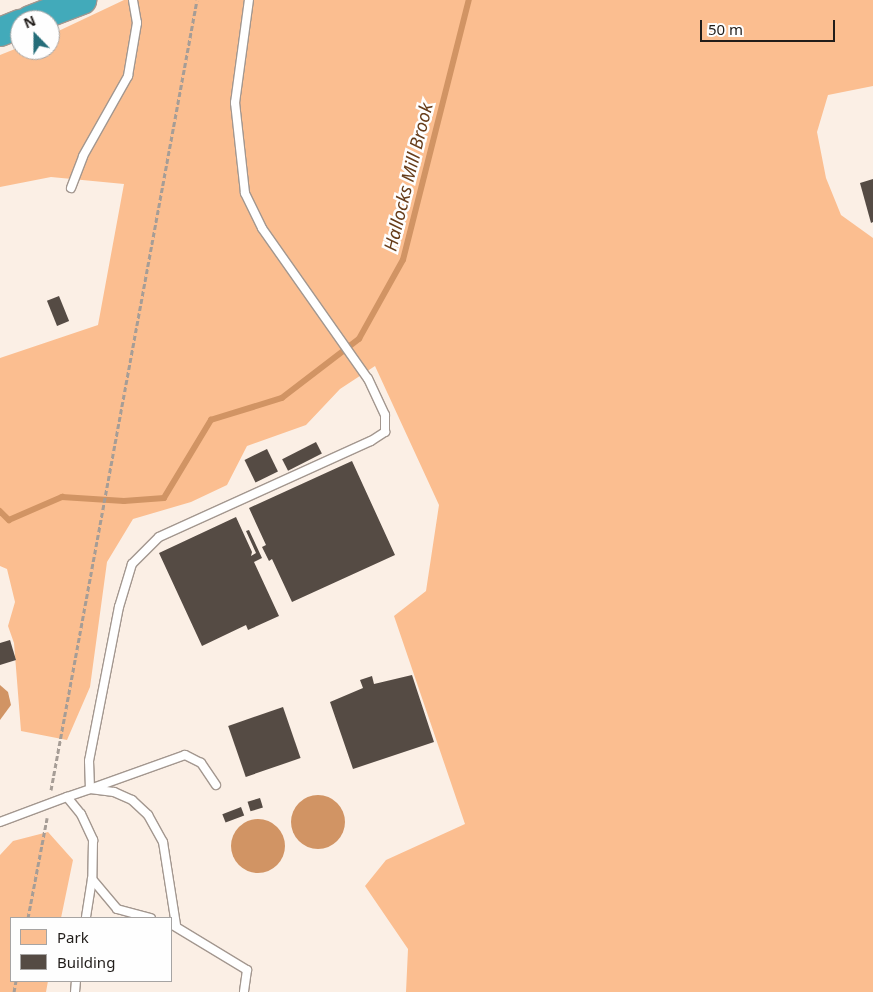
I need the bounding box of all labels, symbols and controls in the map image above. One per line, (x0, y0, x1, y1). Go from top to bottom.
north arrow (10, 10, 60, 60)
scale bar (703, 10, 838, 42)
text: N (21, 11, 38, 33)
text: 50 m (708, 19, 743, 39)
water label: Hallocks Mill Brook (379, 101, 437, 253)
legend (10, 917, 172, 982)
text: Park (57, 927, 89, 947)
text: Building (57, 952, 115, 972)

